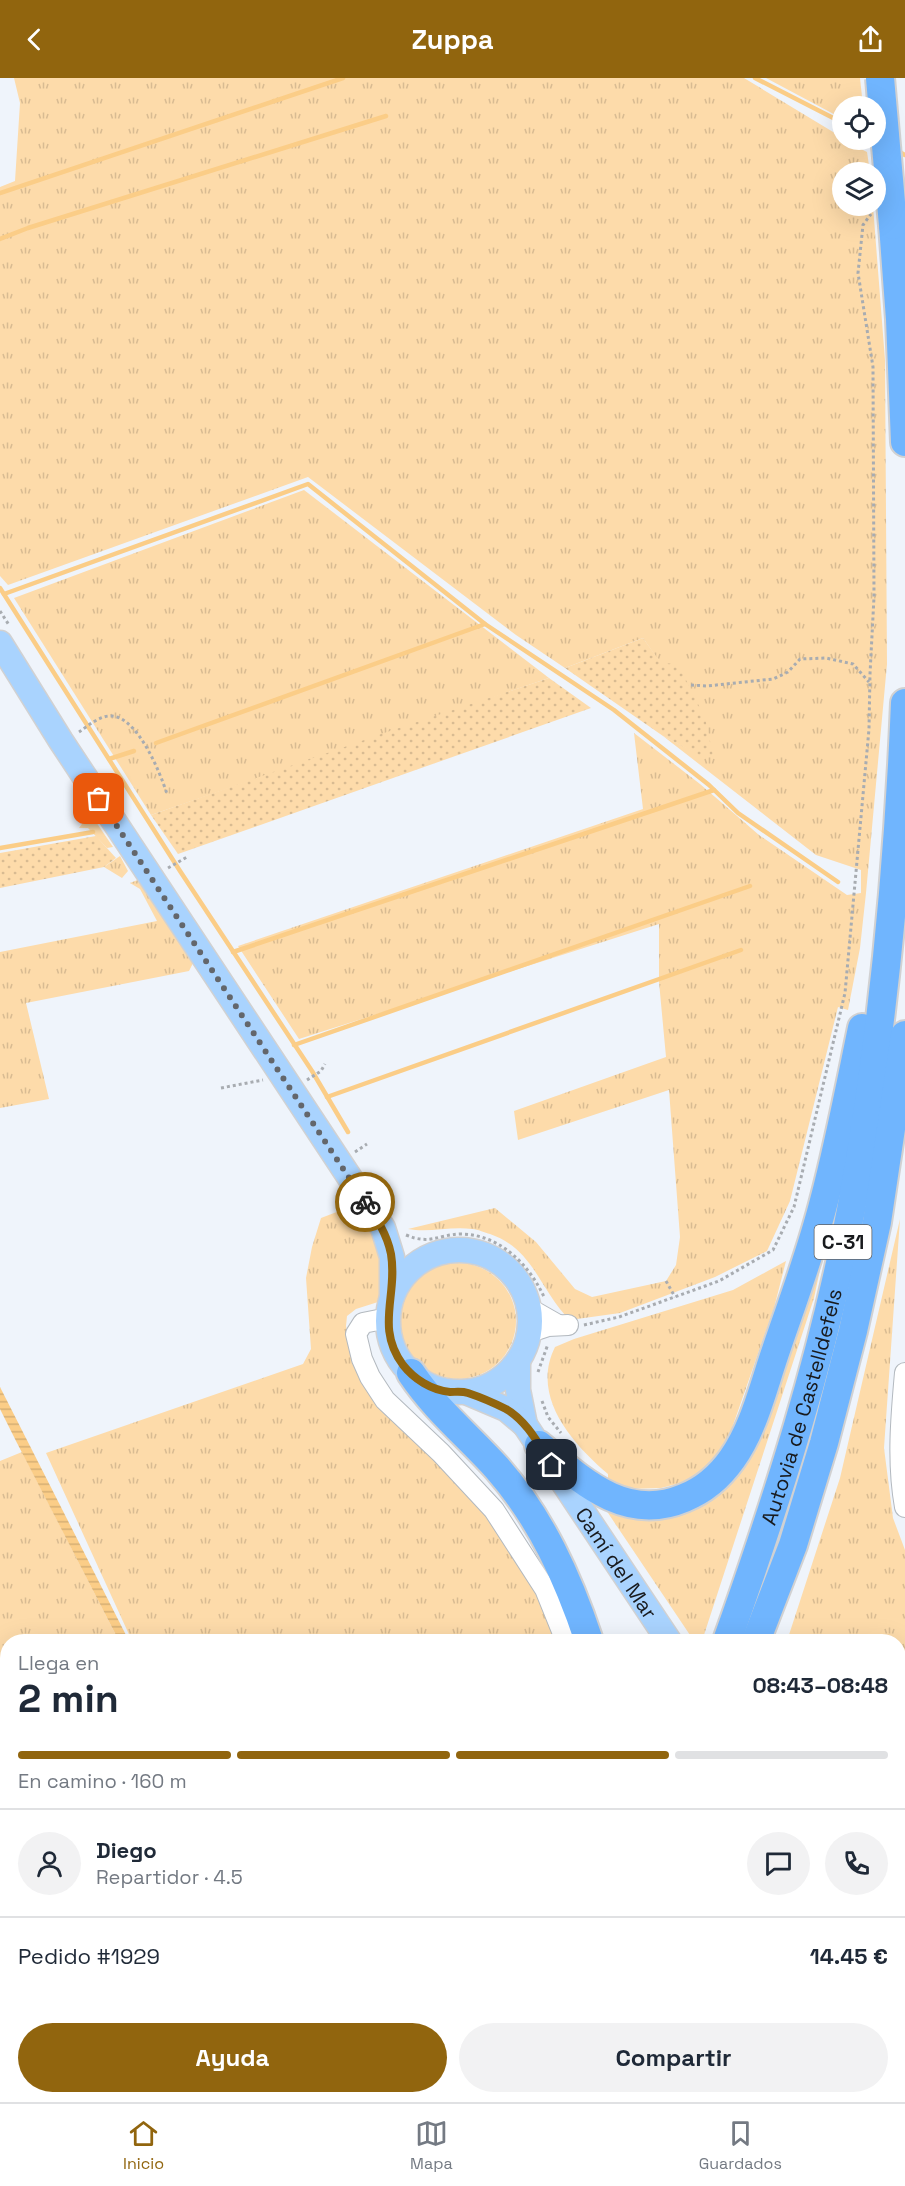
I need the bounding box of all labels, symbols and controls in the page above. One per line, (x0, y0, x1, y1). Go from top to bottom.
text: Zuppa (411, 22, 494, 57)
icon: back (18, 23, 51, 56)
icon: share (854, 23, 887, 56)
map controls (832, 96, 886, 216)
button: locate (832, 96, 886, 150)
button: layers (832, 162, 886, 216)
pin (73, 773, 124, 824)
icon: bag (82, 782, 115, 815)
courier (335, 1172, 395, 1232)
icon: bike (349, 1186, 382, 1219)
road number: C-31 (814, 1225, 872, 1259)
street label: Autovia de Castelldefels (754, 1286, 847, 1528)
pin (526, 1439, 577, 1490)
icon: home (535, 1448, 568, 1481)
street label: Camí del Mar (570, 1502, 664, 1624)
text: Llega en (18, 1650, 99, 1676)
text: 08:43–08:48 (753, 1671, 888, 1699)
text: 2 min (18, 1674, 119, 1723)
text: En camino · 160 m (18, 1768, 187, 1794)
button: person (18, 1832, 81, 1895)
button: chat (747, 1832, 810, 1895)
button: phone (825, 1832, 888, 1895)
text: Diego (96, 1836, 157, 1864)
text: Repartidor · 4.5 (96, 1864, 243, 1890)
text: Pedido #1929 (18, 1942, 160, 1970)
text: 14.45 € (810, 1942, 888, 1970)
button: Ayuda (18, 2023, 447, 2092)
button: Compartir (459, 2023, 888, 2092)
tab: Inicio (123, 2117, 164, 2174)
tab: Mapa (410, 2117, 453, 2174)
tab: Guardados (699, 2117, 782, 2174)

